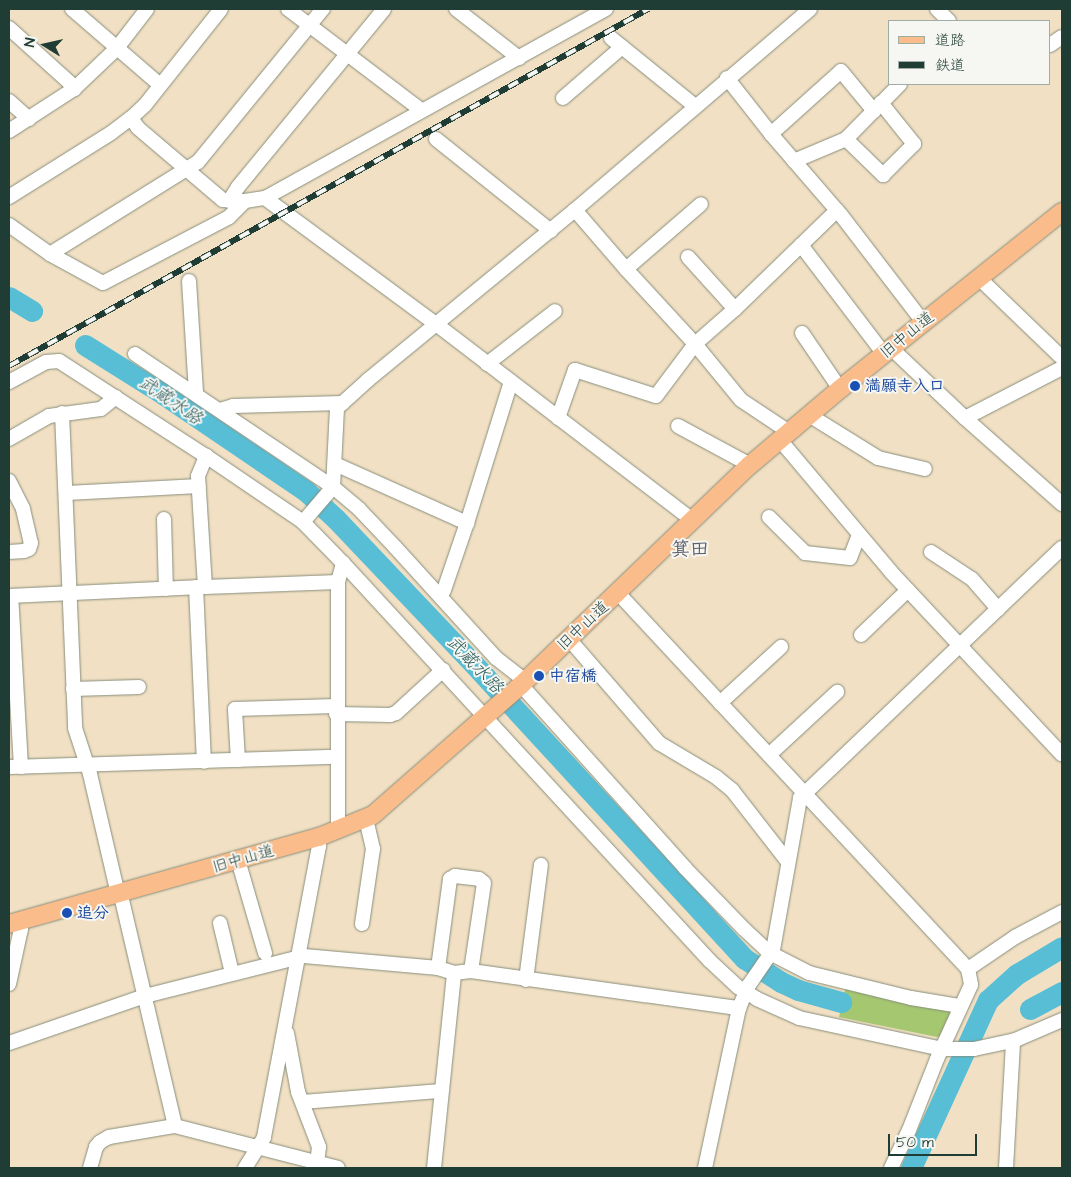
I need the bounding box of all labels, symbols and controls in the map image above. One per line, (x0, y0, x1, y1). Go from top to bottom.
north arrow (20, 20, 70, 70)
legend (888, 20, 1051, 85)
text: 道路 (935, 30, 965, 51)
text: N (20, 36, 41, 48)
text: 鉄道 (935, 55, 965, 76)
street label: 旧中山道 (876, 307, 938, 363)
water label: 武蔵水路 (134, 372, 206, 430)
place label: 満願寺入口 (865, 376, 945, 396)
marker: 満願寺入口 (849, 380, 861, 392)
district label: 箕田 (671, 539, 709, 561)
street label: 旧中山道 (553, 597, 613, 655)
water label: 武蔵水路 (441, 632, 507, 698)
place label: 中宿橋 (549, 666, 597, 686)
marker: 中宿橋 (533, 670, 545, 682)
street label: 旧中山道 (210, 841, 276, 877)
place label: 追分 (77, 903, 109, 923)
marker: 追分 (61, 907, 73, 919)
scale bar (891, 1124, 980, 1156)
text: 50 m (896, 1132, 934, 1153)

